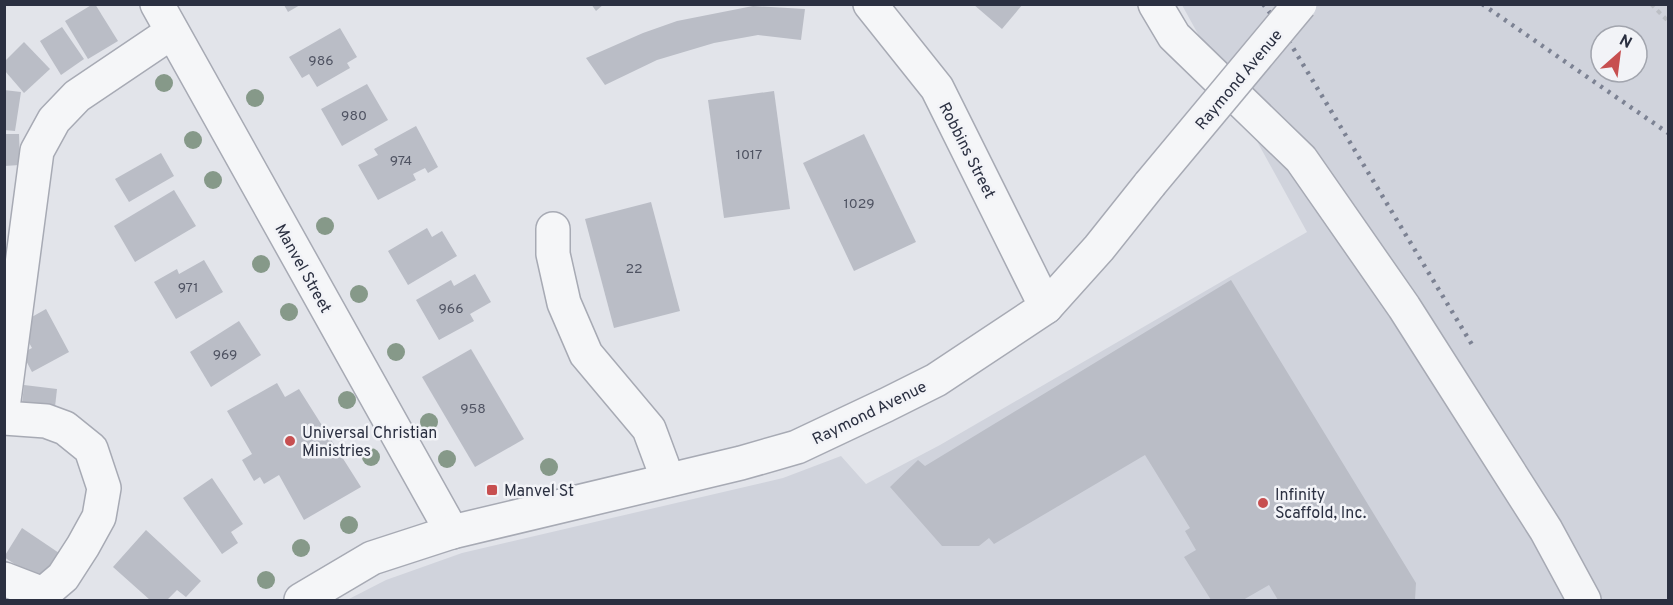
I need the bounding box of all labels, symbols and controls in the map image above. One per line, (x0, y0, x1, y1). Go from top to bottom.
north arrow (1589, 24, 1649, 84)
street label: Raymond Avenue (1192, 26, 1287, 135)
text: N (1615, 31, 1635, 54)
house number: 986 (308, 53, 334, 70)
street label: Robbins Street (933, 99, 999, 202)
house number: 980 (341, 108, 367, 125)
house number: 1017 (736, 147, 762, 164)
house number: 974 (390, 153, 412, 170)
house number: 1029 (843, 196, 875, 213)
street label: Manvel Street (270, 221, 335, 317)
house number: 22 (625, 261, 643, 278)
house number: 971 (178, 280, 198, 297)
house number: 966 (438, 301, 464, 318)
house number: 969 (213, 347, 237, 364)
street label: Raymond Avenue (809, 377, 930, 450)
house number: 958 (460, 401, 486, 418)
place label: Universal Christian Ministries (302, 424, 437, 462)
marker: Universal Christian Ministries (283, 434, 297, 448)
place label: Manvel St (504, 482, 574, 502)
marker: Manvel St (485, 483, 499, 497)
place label: Infinity Scaffold, Inc. (1275, 486, 1366, 524)
marker: Infinity Scaffold, Inc. (1256, 496, 1270, 510)

